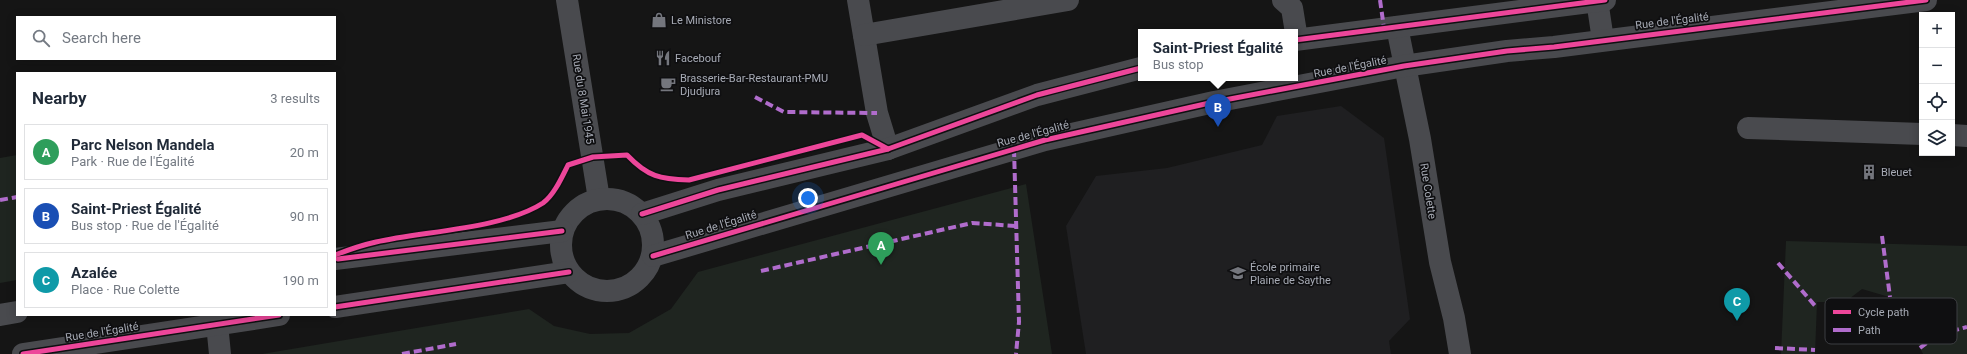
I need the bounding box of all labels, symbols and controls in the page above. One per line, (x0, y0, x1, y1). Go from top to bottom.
street label: Rue de l'Égalité (1635, 10, 1710, 32)
shop icon: Le Ministore (650, 11, 668, 29)
map controls (1919, 12, 1955, 156)
button: + (1919, 12, 1955, 48)
place label: Le Ministore (671, 14, 732, 27)
search box (16, 16, 336, 60)
icon: search (30, 27, 52, 49)
text: Search here (62, 29, 141, 47)
popup (1138, 29, 1298, 81)
text: Saint-Priest Égalité (1153, 39, 1283, 57)
button: − (1919, 48, 1955, 84)
restaurant icon: Facebouf (654, 49, 672, 67)
place label: Facebouf (675, 52, 721, 65)
street label: Rue du 8 Mai 1945 (569, 53, 597, 145)
street label: Rue de l'Égalité (1313, 54, 1388, 80)
text: Bus stop (1153, 57, 1204, 72)
place label: Brasserie-Bar-Restaurant-PMU Djudjura (680, 72, 828, 98)
cafe icon: Brasserie-Bar-Restaurant-PMU Djudjura (659, 75, 677, 93)
button: locate (1919, 84, 1955, 120)
text: Nearby (32, 88, 87, 108)
text: 3 results (270, 91, 320, 106)
pin: B (1205, 94, 1231, 127)
street label: Rue de l'Égalité (996, 118, 1071, 150)
button: layers (1919, 120, 1955, 156)
text: Parc Nelson Mandela (71, 136, 215, 154)
text: A (42, 145, 50, 160)
text: 20 m (290, 145, 319, 160)
text: Park · Rue de l'Égalité (71, 154, 194, 169)
street label: Rue Colette (1417, 162, 1439, 220)
building icon: Bleuet (1860, 163, 1878, 181)
place label: Bleuet (1881, 166, 1912, 179)
your location (798, 188, 818, 208)
text: Saint-Priest Égalité (71, 200, 201, 218)
street label: Rue de l'Égalité (684, 208, 758, 242)
text: B (42, 209, 50, 224)
text: 90 m (290, 209, 319, 224)
text: Bus stop · Rue de l'Égalité (71, 218, 219, 233)
pin: A (868, 232, 894, 265)
place label: École primaire Plaine de Saythe (1250, 261, 1331, 287)
text: Azalée (71, 264, 117, 282)
school or university icon: École primaire Plaine de Saythe (1229, 264, 1247, 282)
text: C (42, 273, 50, 288)
text: 190 m (282, 273, 319, 288)
text: Place · Rue Colette (71, 282, 180, 297)
pin: C (1724, 288, 1750, 321)
legend (1825, 298, 1957, 344)
text: Cycle path (1858, 306, 1909, 319)
street label: Rue de l'Égalité (65, 320, 140, 344)
text: Path (1858, 324, 1881, 337)

